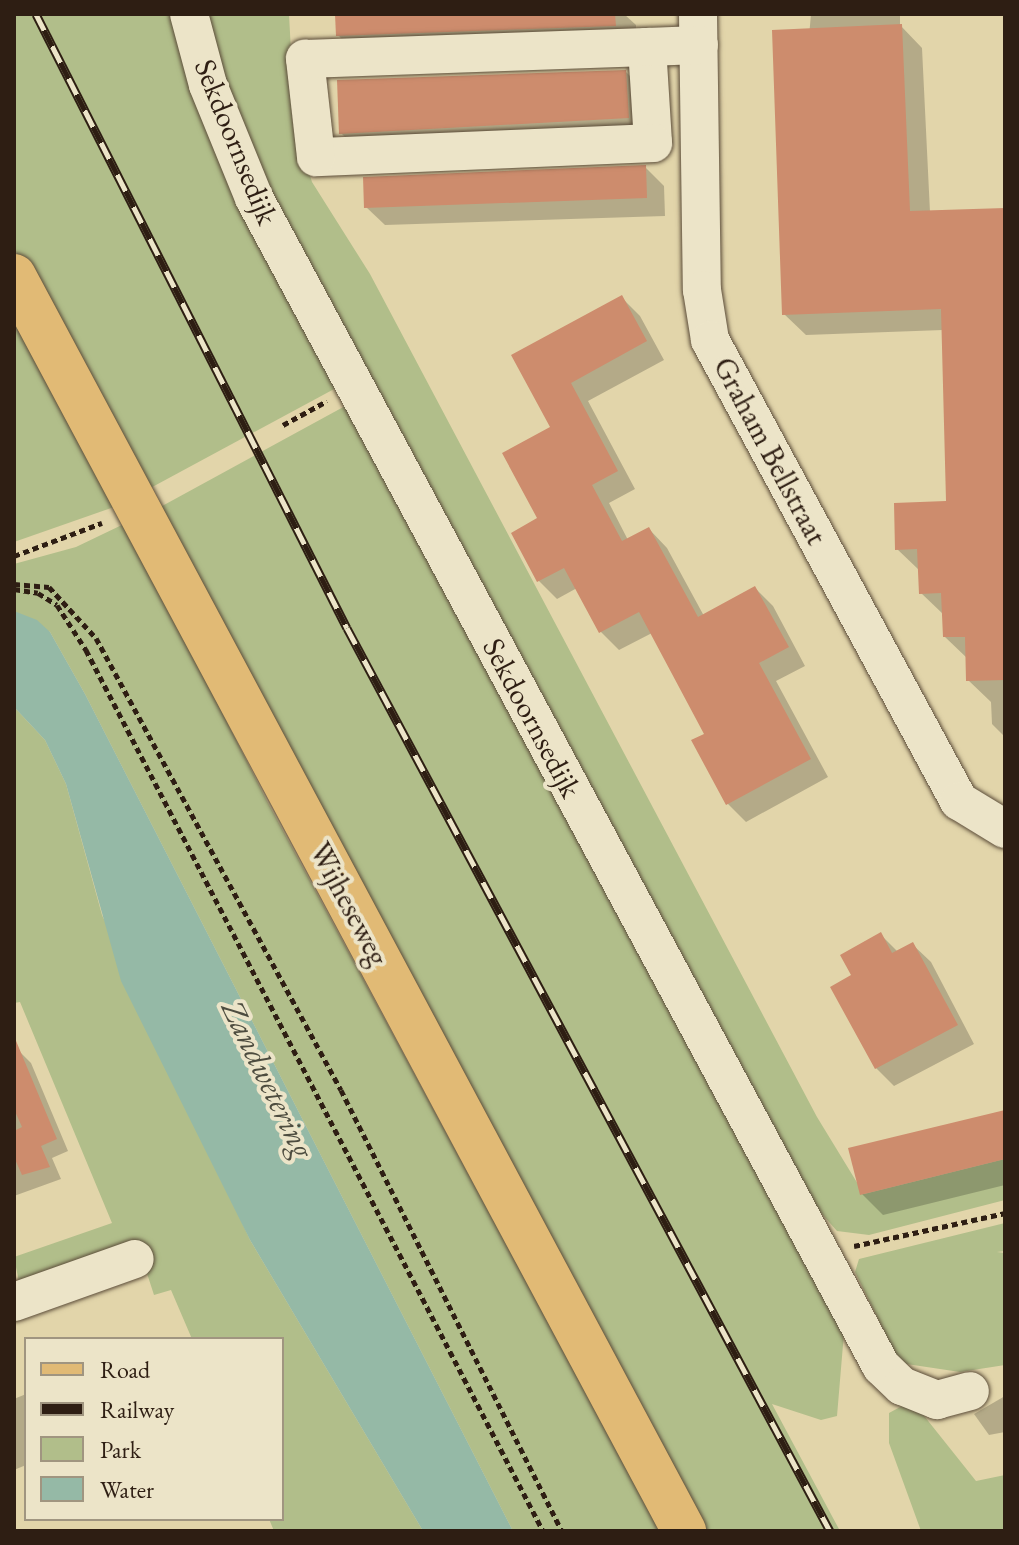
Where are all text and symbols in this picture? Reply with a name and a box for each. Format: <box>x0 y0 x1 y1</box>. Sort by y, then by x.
street label: Sekdoornsedijk <box>187 54 285 230</box>
street label: Graham Bellstraat <box>706 351 834 551</box>
street label: Sekdoornsedijk <box>475 632 589 804</box>
street label: Wijheseweg <box>302 836 396 972</box>
water label: Zandwetering <box>213 994 323 1164</box>
legend <box>24 1337 284 1521</box>
text: Road <box>100 1354 150 1385</box>
text: Railway <box>100 1394 174 1425</box>
text: Park <box>100 1434 141 1465</box>
text: Water <box>100 1474 154 1505</box>

